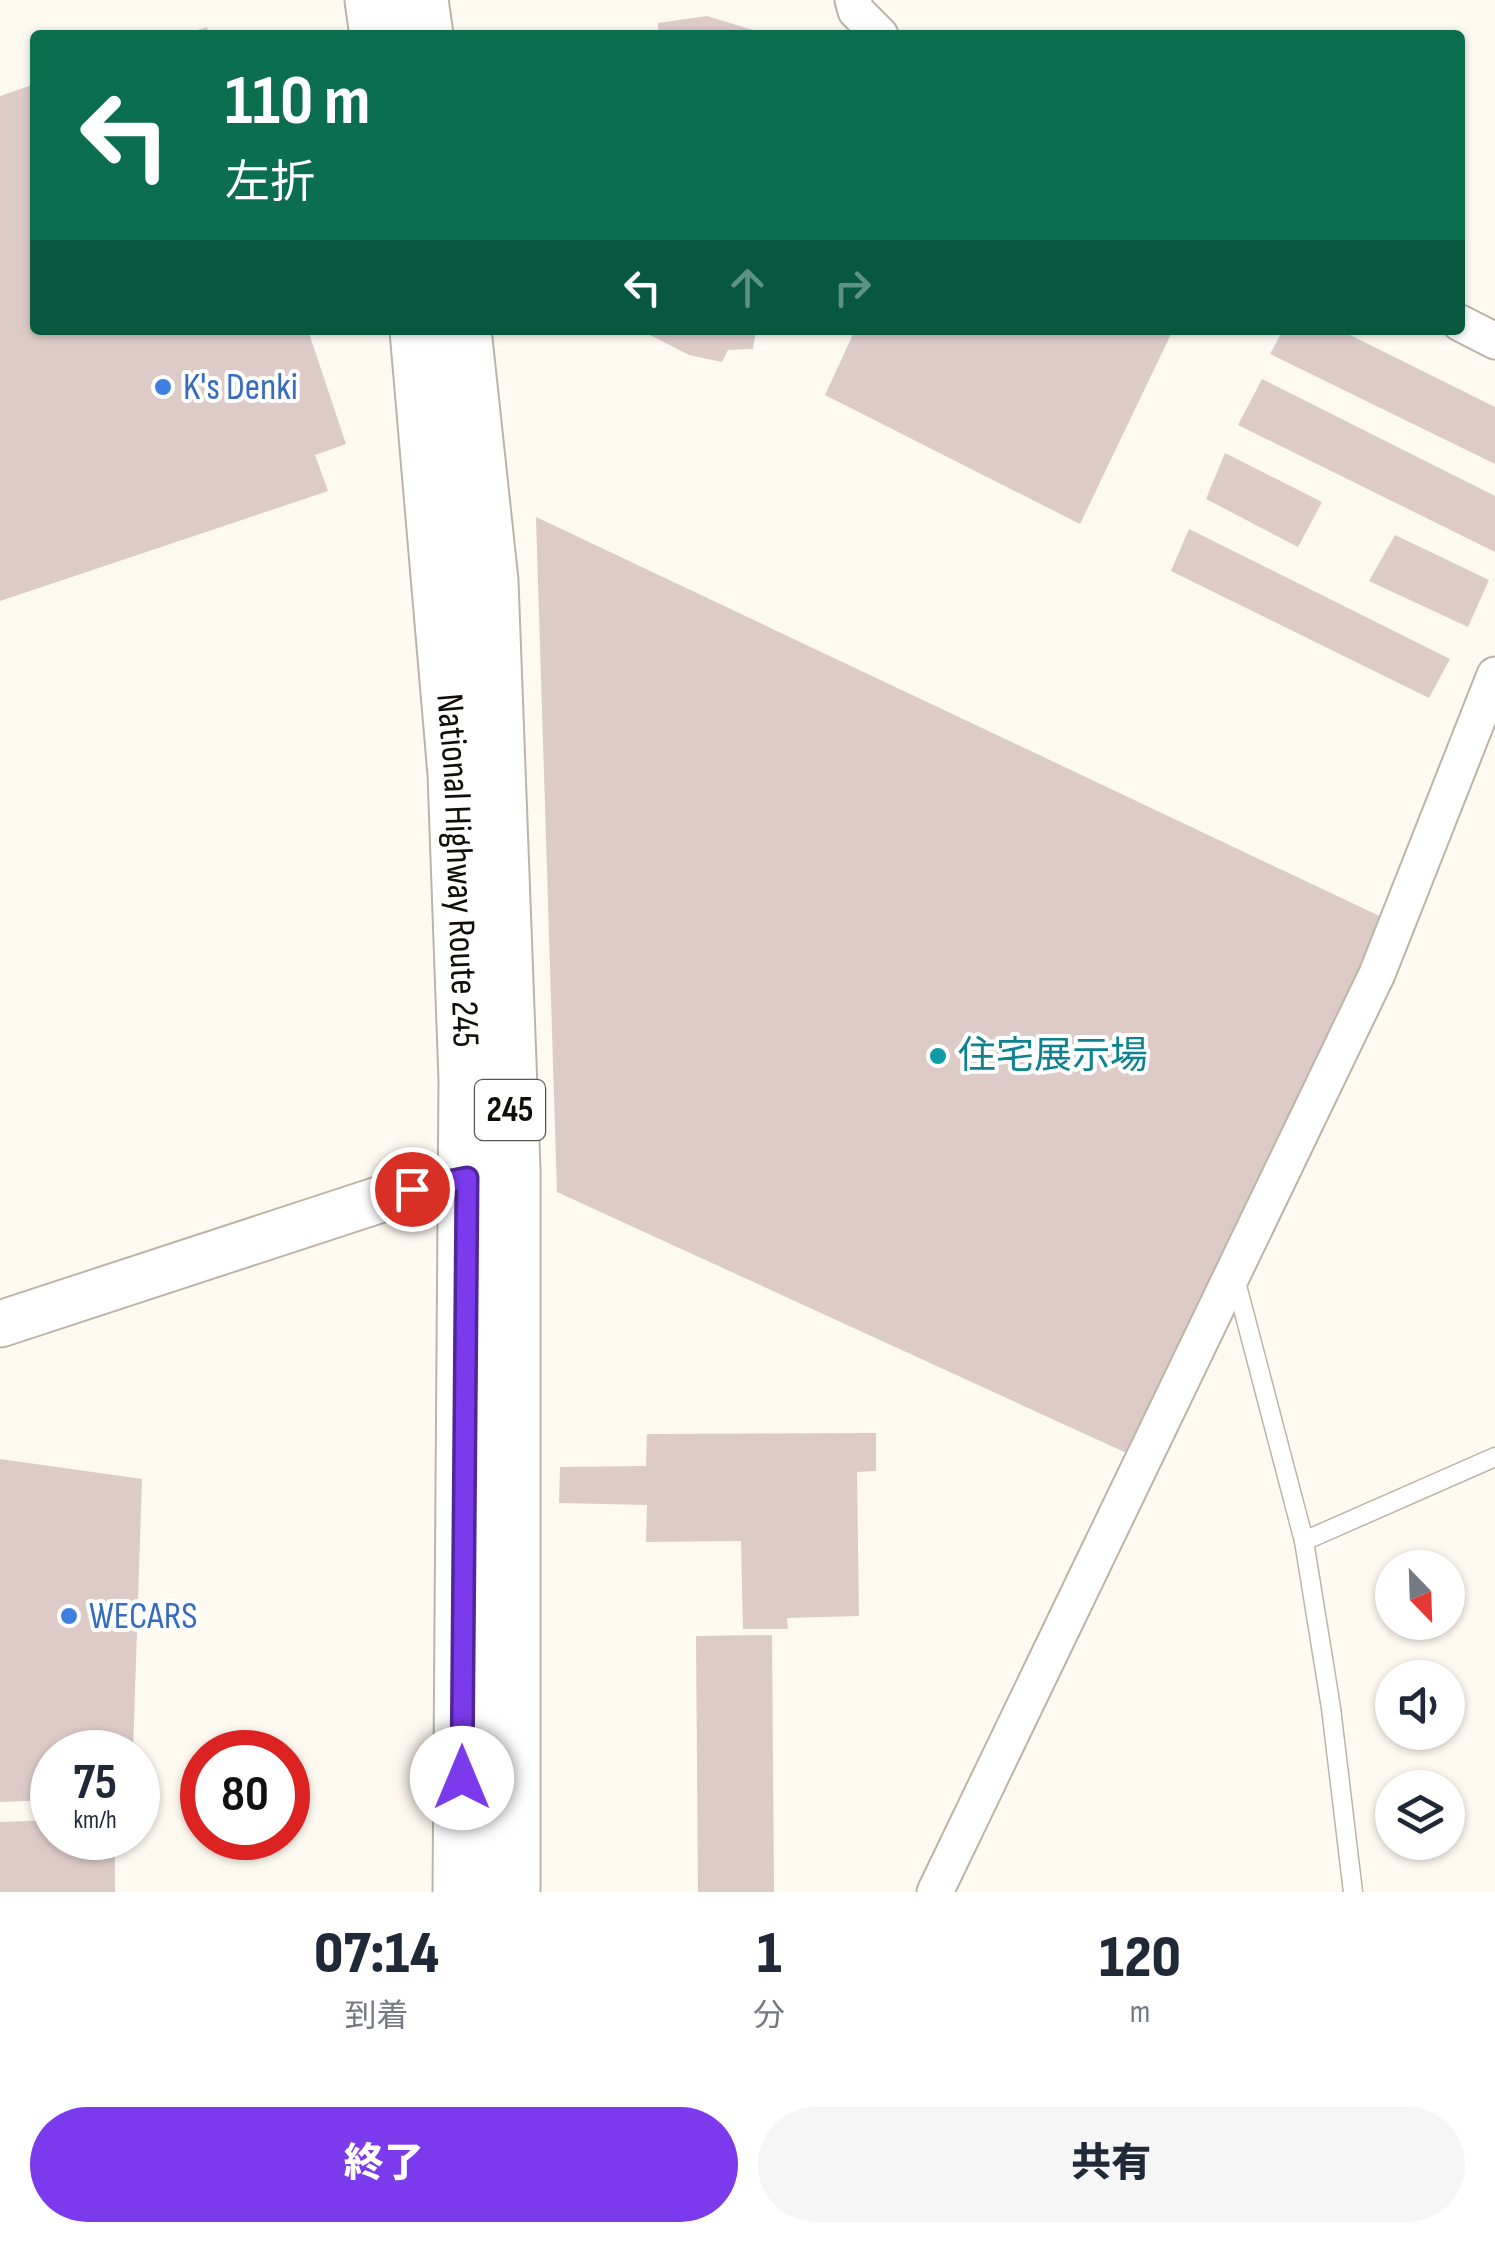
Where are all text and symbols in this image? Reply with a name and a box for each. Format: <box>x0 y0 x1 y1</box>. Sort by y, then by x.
text: 110 m <box>225 60 371 144</box>
icon: left <box>60 70 190 200</box>
text: 左折 <box>225 156 315 211</box>
icon: left <box>615 260 670 315</box>
icon: ahead <box>720 260 775 315</box>
icon: right <box>825 260 880 315</box>
place label: K's Denki <box>183 365 298 410</box>
marker: K's Denki <box>152 376 174 398</box>
street label: National Highway Route 245 <box>427 692 488 1048</box>
place label: 住宅展示場 <box>958 1034 1148 1079</box>
marker: 住宅展示場 <box>927 1045 949 1067</box>
road number: 245 <box>475 1080 545 1140</box>
pin <box>370 1147 455 1232</box>
icon: arrive <box>385 1162 440 1217</box>
north arrow <box>1375 1550 1465 1640</box>
map controls <box>1375 1550 1465 1860</box>
place label: WECARS <box>89 1594 198 1639</box>
marker: WECARS <box>58 1605 80 1627</box>
button: sound <box>1375 1660 1465 1750</box>
position arrow <box>410 1726 514 1830</box>
speed limit sign: 80 <box>180 1730 310 1860</box>
text: 75 <box>73 1753 117 1813</box>
button: layers <box>1375 1770 1465 1860</box>
text: km/h <box>73 1805 117 1836</box>
text: 07:14 <box>314 1918 439 1990</box>
text: 1 <box>757 1918 782 1990</box>
text: 120 <box>1099 1922 1181 1994</box>
text: m <box>1130 1993 1150 2032</box>
text: 到着 <box>345 1997 409 2036</box>
text: 分 <box>753 1997 785 2036</box>
button: 終了 <box>30 2107 738 2222</box>
button: 共有 <box>758 2107 1465 2222</box>

